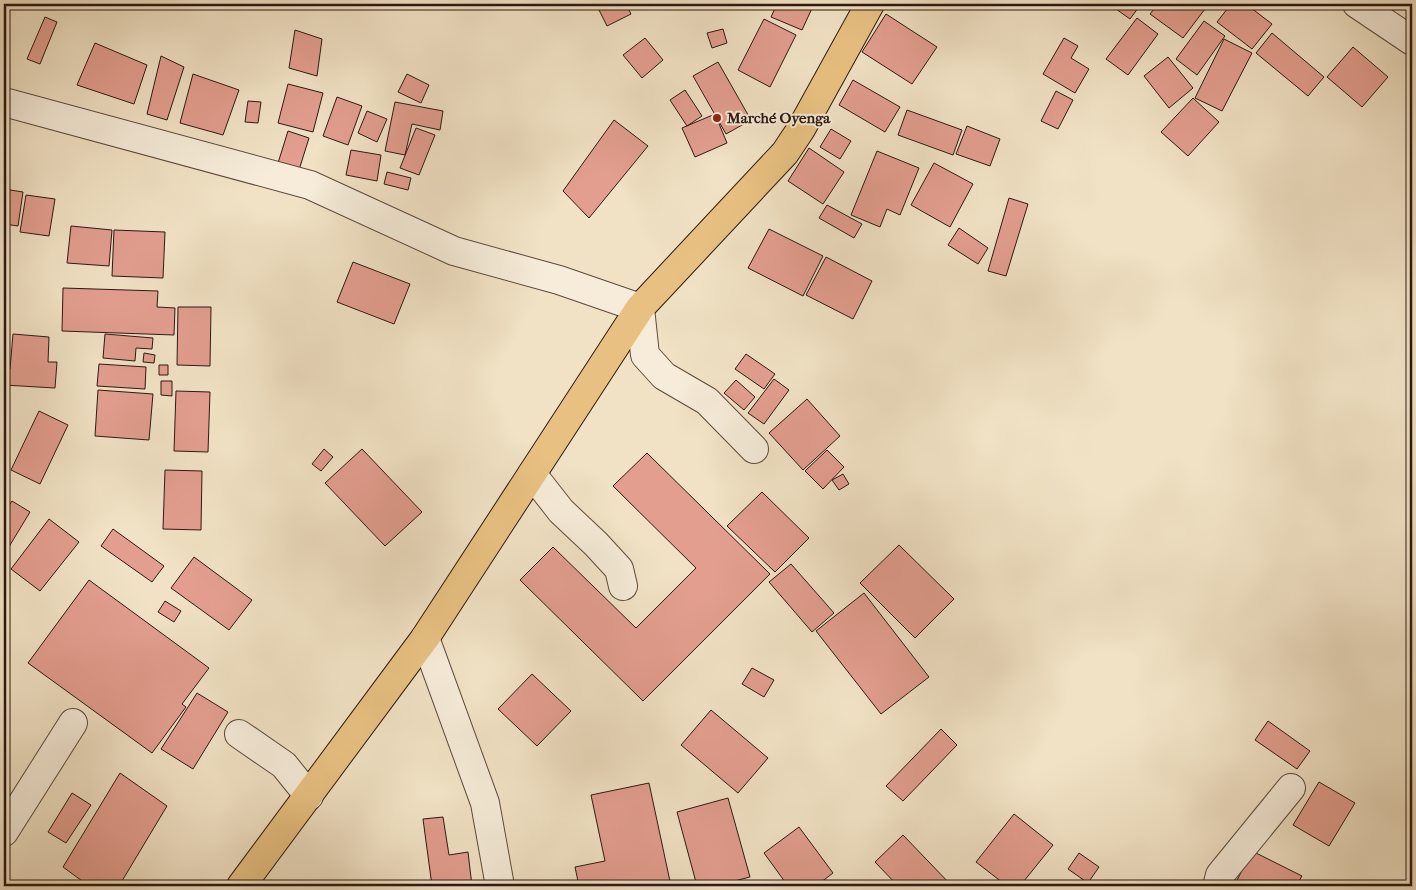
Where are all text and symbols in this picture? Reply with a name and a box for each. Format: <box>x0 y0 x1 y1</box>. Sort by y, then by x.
place label: Marché Oyenga <box>726 109 831 127</box>
marker: Marché Oyenga <box>711 112 723 124</box>

